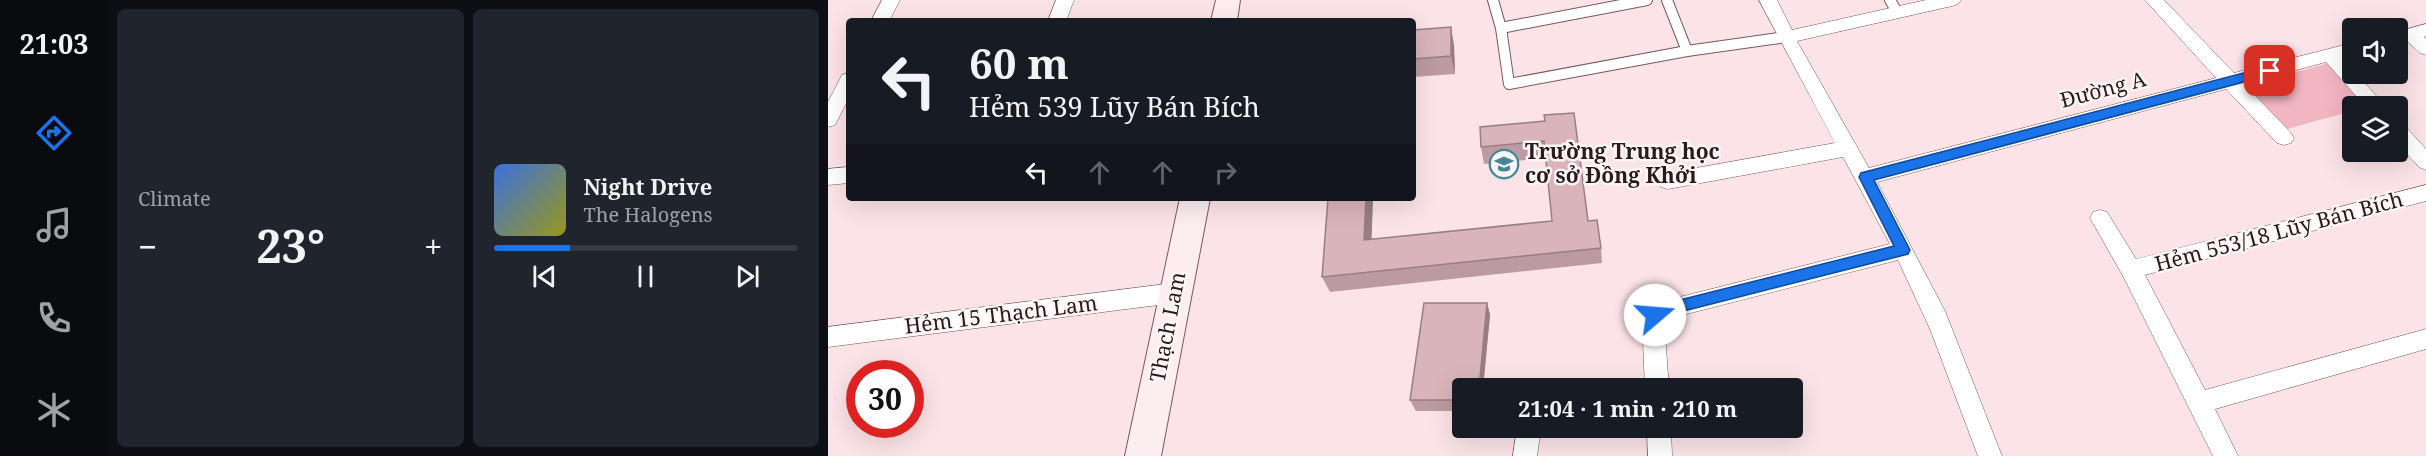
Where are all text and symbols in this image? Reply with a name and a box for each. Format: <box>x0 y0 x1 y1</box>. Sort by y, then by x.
map controls <box>2342 18 2408 162</box>
button: sound <box>2342 18 2408 84</box>
text: 21:03 <box>19 25 89 62</box>
text: 60 m <box>969 34 1069 91</box>
icon: left <box>870 42 948 120</box>
pin <box>2244 45 2295 96</box>
icon: arrive <box>2253 54 2286 87</box>
street label: Đường A <box>2057 64 2149 114</box>
text: Hẻm 539 Lũy Bán Bích <box>969 88 1260 125</box>
button: layers <box>2342 96 2408 162</box>
icon: directions <box>33 112 75 154</box>
place label: Trường Trung học cơ sở Đồng Khởi <box>1525 137 1720 189</box>
school or university icon: Trường Trung học cơ sở Đồng Khởi <box>1488 148 1520 180</box>
icon: left <box>1020 156 1053 189</box>
icon: ahead <box>1083 156 1116 189</box>
icon: ahead <box>1146 156 1179 189</box>
icon: right <box>1209 156 1242 189</box>
text: Night Drive <box>584 171 712 201</box>
street label: Hẻm 553/18 Lũy Bán Bích <box>2152 184 2406 278</box>
text: Climate <box>138 185 211 212</box>
text: The Halogens <box>584 201 713 228</box>
icon: music <box>33 204 75 246</box>
text: 23° <box>256 215 325 276</box>
text: − <box>138 224 157 269</box>
text: + <box>424 224 442 269</box>
icon: previous <box>528 260 561 293</box>
icon: pause <box>629 260 662 293</box>
icon: next <box>731 260 764 293</box>
street label: Thạch Lam <box>1143 269 1191 384</box>
position arrow <box>1623 283 1687 347</box>
street label: Hẻm 15 Thạch Lam <box>903 288 1099 340</box>
icon: phone <box>33 297 75 339</box>
speed limit sign: 30 <box>846 360 924 438</box>
icon: climate <box>33 389 75 431</box>
text: 21:04 · 1 min · 210 m <box>1518 393 1737 423</box>

